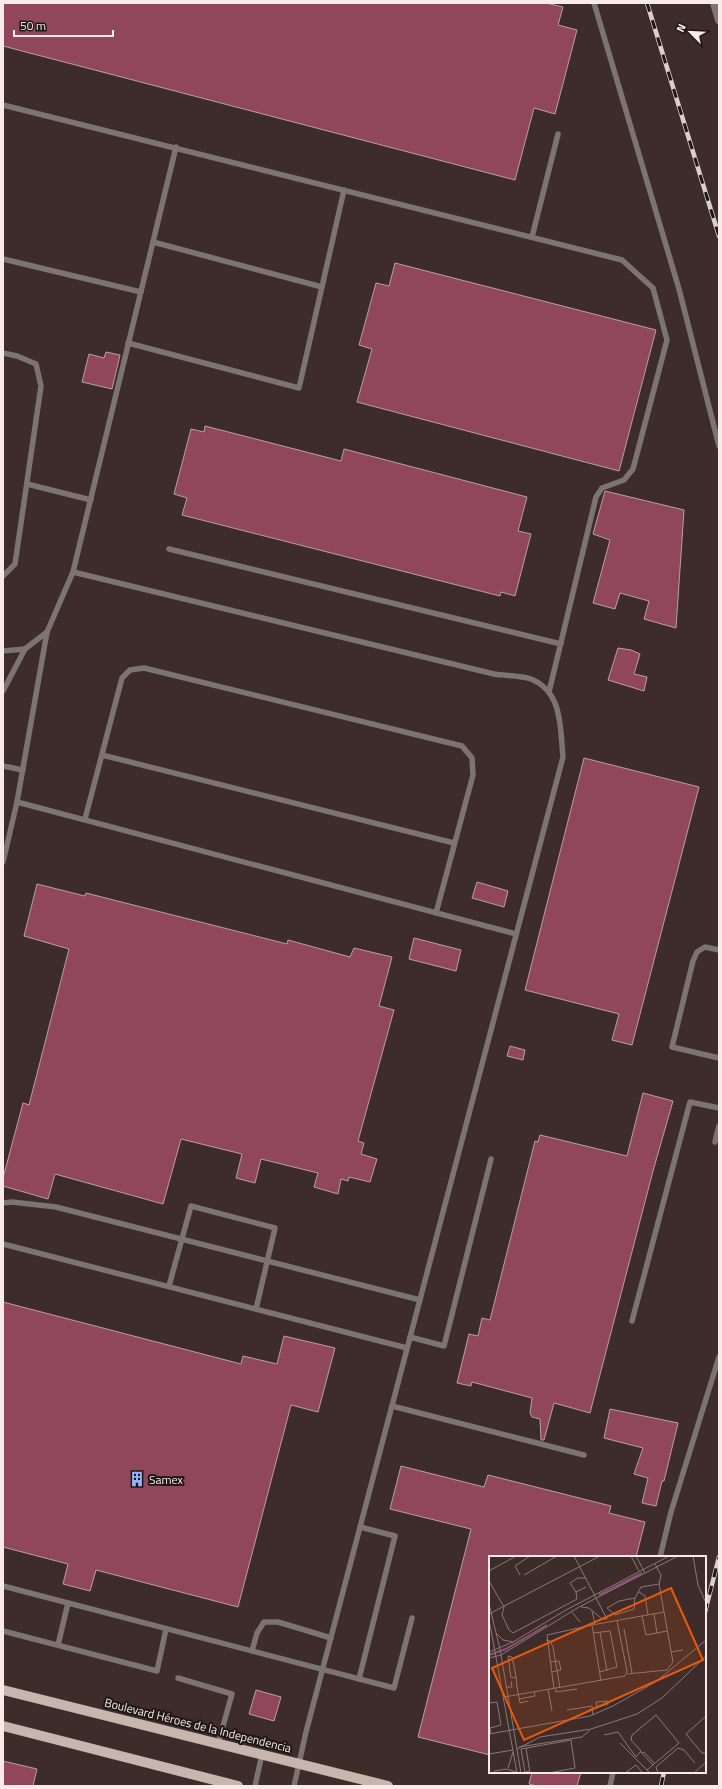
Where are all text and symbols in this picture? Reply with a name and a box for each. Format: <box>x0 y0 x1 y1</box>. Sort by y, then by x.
scale bar <box>14 12 113 38</box>
north arrow <box>670 12 710 52</box>
text: 50 m <box>20 16 46 35</box>
text: N <box>672 21 690 35</box>
building icon: Samex <box>128 1470 146 1488</box>
place label: Samex <box>149 1470 184 1489</box>
inset map <box>489 1556 706 1773</box>
street label: Boulevard Héroes de la Independencia <box>103 1693 293 1757</box>

